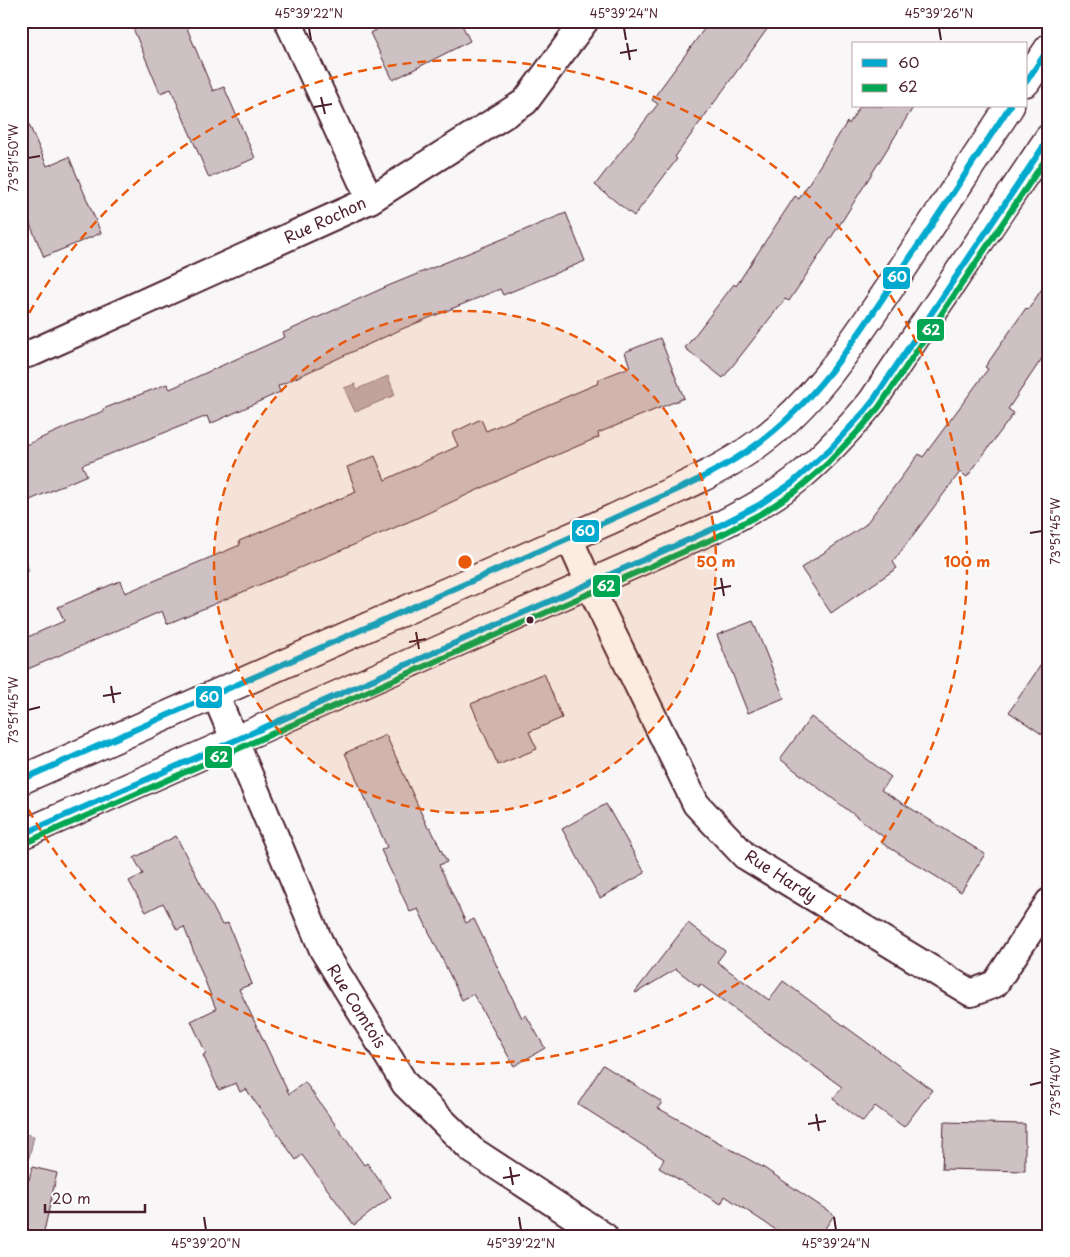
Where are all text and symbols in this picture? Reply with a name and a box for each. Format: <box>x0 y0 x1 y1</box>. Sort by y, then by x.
text: 45°39'22"N <box>275 4 343 22</box>
text: 45°39'24"N <box>590 4 658 22</box>
text: 45°39'26"N <box>905 4 973 22</box>
legend <box>852 42 1028 108</box>
text: 60 <box>898 50 920 73</box>
text: 62 <box>898 74 918 97</box>
text: 73°51'50"W <box>4 123 22 192</box>
street label: Rue Rochon <box>280 190 370 249</box>
line badge: 60 <box>882 266 911 290</box>
text: 60 <box>887 266 907 287</box>
line badge: 62 <box>916 318 945 342</box>
text: 62 <box>922 319 940 340</box>
text: 73°51'45"W <box>1046 497 1064 565</box>
line badge: 60 <box>571 519 600 543</box>
text: 60 <box>575 520 595 541</box>
text: 50 m <box>697 549 735 572</box>
text: 100 m <box>944 549 990 572</box>
centre of rings <box>456 553 474 571</box>
line badge: 62 <box>592 574 621 598</box>
text: 62 <box>597 575 615 596</box>
unlabelled marker <box>525 615 535 625</box>
text: 73°51'45"W <box>4 676 22 744</box>
line badge: 60 <box>195 685 223 709</box>
text: 60 <box>199 686 219 707</box>
line badge: 62 <box>204 745 233 769</box>
text: 62 <box>210 746 228 767</box>
street label: Rue Hardy <box>741 843 822 908</box>
street label: Rue Comtois <box>322 959 393 1052</box>
text: 73°51'40"W <box>1046 1047 1064 1116</box>
scale bar <box>45 1182 145 1214</box>
text: 20 m <box>52 1186 91 1209</box>
text: 45°39'20"N <box>171 1234 241 1252</box>
text: 45°39'22"N <box>487 1234 555 1252</box>
text: 45°39'24"N <box>802 1234 870 1252</box>

